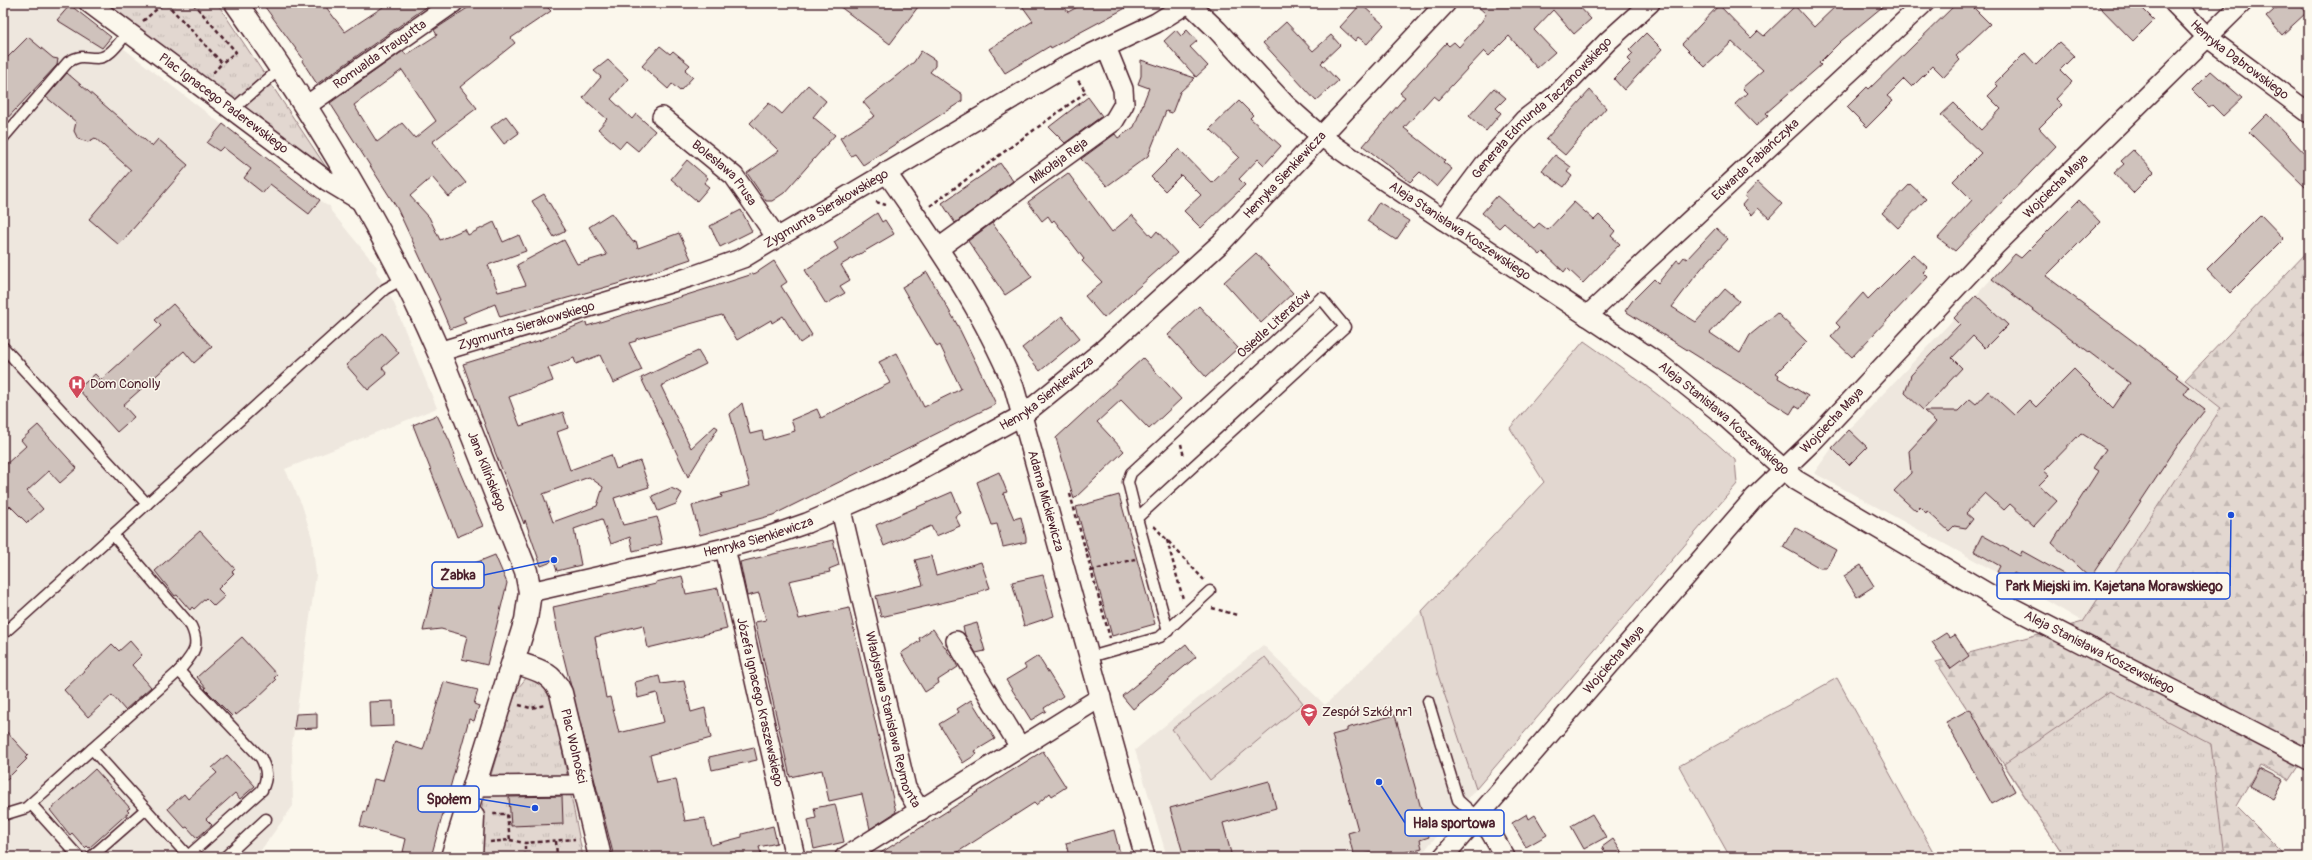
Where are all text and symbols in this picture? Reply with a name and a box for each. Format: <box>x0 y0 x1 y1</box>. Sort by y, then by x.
street label: Romualda Traugutta <box>330 16 429 92</box>
street label: Henryka Dąbrowskiego <box>2187 17 2292 103</box>
street label: Generała Edmunda Taczanowskiego <box>1468 34 1615 182</box>
street label: Plac Ignacego Paderewskiego <box>156 50 292 157</box>
street label: Edwarda Fabiańczyka <box>1709 115 1803 204</box>
street label: Henryka Sienkiewicza <box>1240 128 1330 222</box>
street label: Mikołaja Reja <box>1026 135 1091 188</box>
street label: Bolesława Prusa <box>688 137 760 209</box>
street label: Wojciecha Maya <box>2020 151 2092 222</box>
street label: Zygmunta Sierakowskiego <box>761 165 891 252</box>
street label: Aleja Stanisława Koszewskiego <box>1386 178 1534 284</box>
street label: Osiedle Literatów <box>1234 286 1315 361</box>
street label: Zygmunta Sierakowskiego <box>456 298 597 354</box>
street label: Henryka Sienkiewicza <box>997 353 1097 434</box>
street label: Aleja Stanisława Koszewskiego <box>1655 358 1793 478</box>
hospital icon: Dom Conolly <box>67 374 87 399</box>
place label: Dom Conolly <box>90 376 161 392</box>
street label: Wojciecha Maya <box>1797 384 1867 457</box>
street label: Jana Kilińskiego <box>464 429 510 514</box>
street label: Adama Mickiewicza <box>1024 449 1067 553</box>
street label: Henryka Sienkiewicza <box>702 513 816 561</box>
callout: Żabka <box>432 562 484 588</box>
text: Żabka <box>440 567 476 584</box>
callout: Park Miejski im. Kajetana Morawskiego <box>1997 573 2230 599</box>
text: Park Miejski im. Kajetana Morawskiego <box>2005 578 2223 595</box>
street label: Aleja Stanisława Koszewskiego <box>2021 607 2177 698</box>
street label: Józefa Ignacego Kraszewskiego <box>733 616 787 788</box>
street label: Wojciecha Maya <box>1580 622 1648 697</box>
street label: Władysława Stanisława Reymonta <box>862 630 924 811</box>
school or university icon: Zespół Szkół nr1 <box>1299 702 1319 727</box>
place label: Zespół Szkół nr1 <box>1322 704 1412 720</box>
street label: Plac Wolności <box>557 707 590 785</box>
callout: Społem <box>418 786 479 812</box>
text: Społem <box>427 791 472 808</box>
callout: Hala sportowa <box>1405 810 1504 836</box>
text: Hala sportowa <box>1413 815 1496 832</box>

